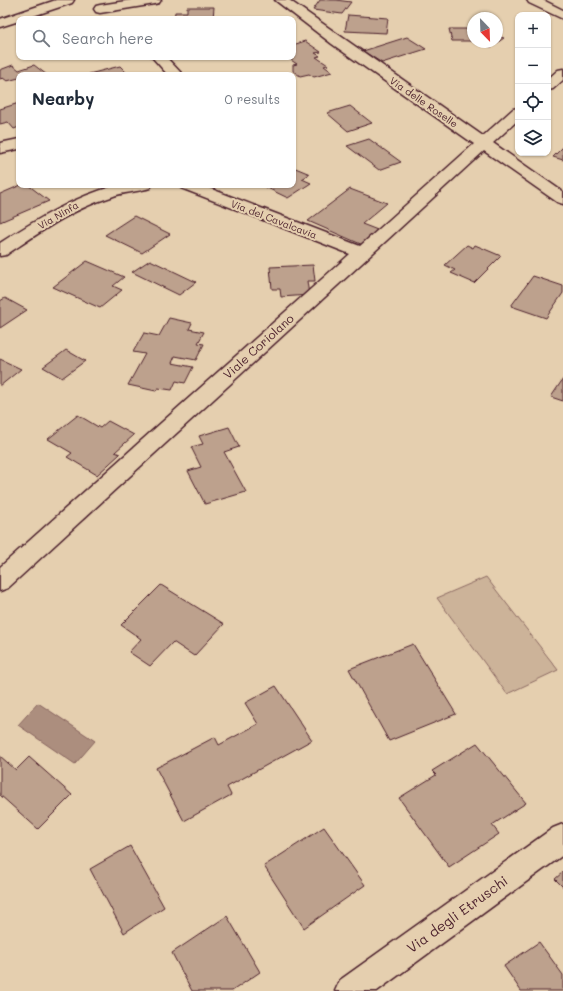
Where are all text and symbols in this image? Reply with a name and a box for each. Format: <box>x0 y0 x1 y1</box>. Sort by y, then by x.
north arrow <box>467 12 503 48</box>
map controls <box>515 12 551 156</box>
button: + <box>515 12 551 48</box>
search box <box>16 16 296 60</box>
icon: search <box>30 27 52 49</box>
text: Search here <box>62 28 153 48</box>
button: − <box>515 48 551 84</box>
street label: Via delle Roselle <box>387 73 461 131</box>
button: locate <box>515 84 551 120</box>
text: Nearby <box>32 87 94 109</box>
text: 0 results <box>225 90 280 107</box>
button: layers <box>515 120 551 156</box>
street label: Via del Cavalcavia <box>229 196 319 242</box>
street label: Via Ninfa <box>35 198 81 232</box>
street label: Viale Coriolano <box>219 310 297 382</box>
street label: Via degli Etruschi <box>403 871 511 957</box>

